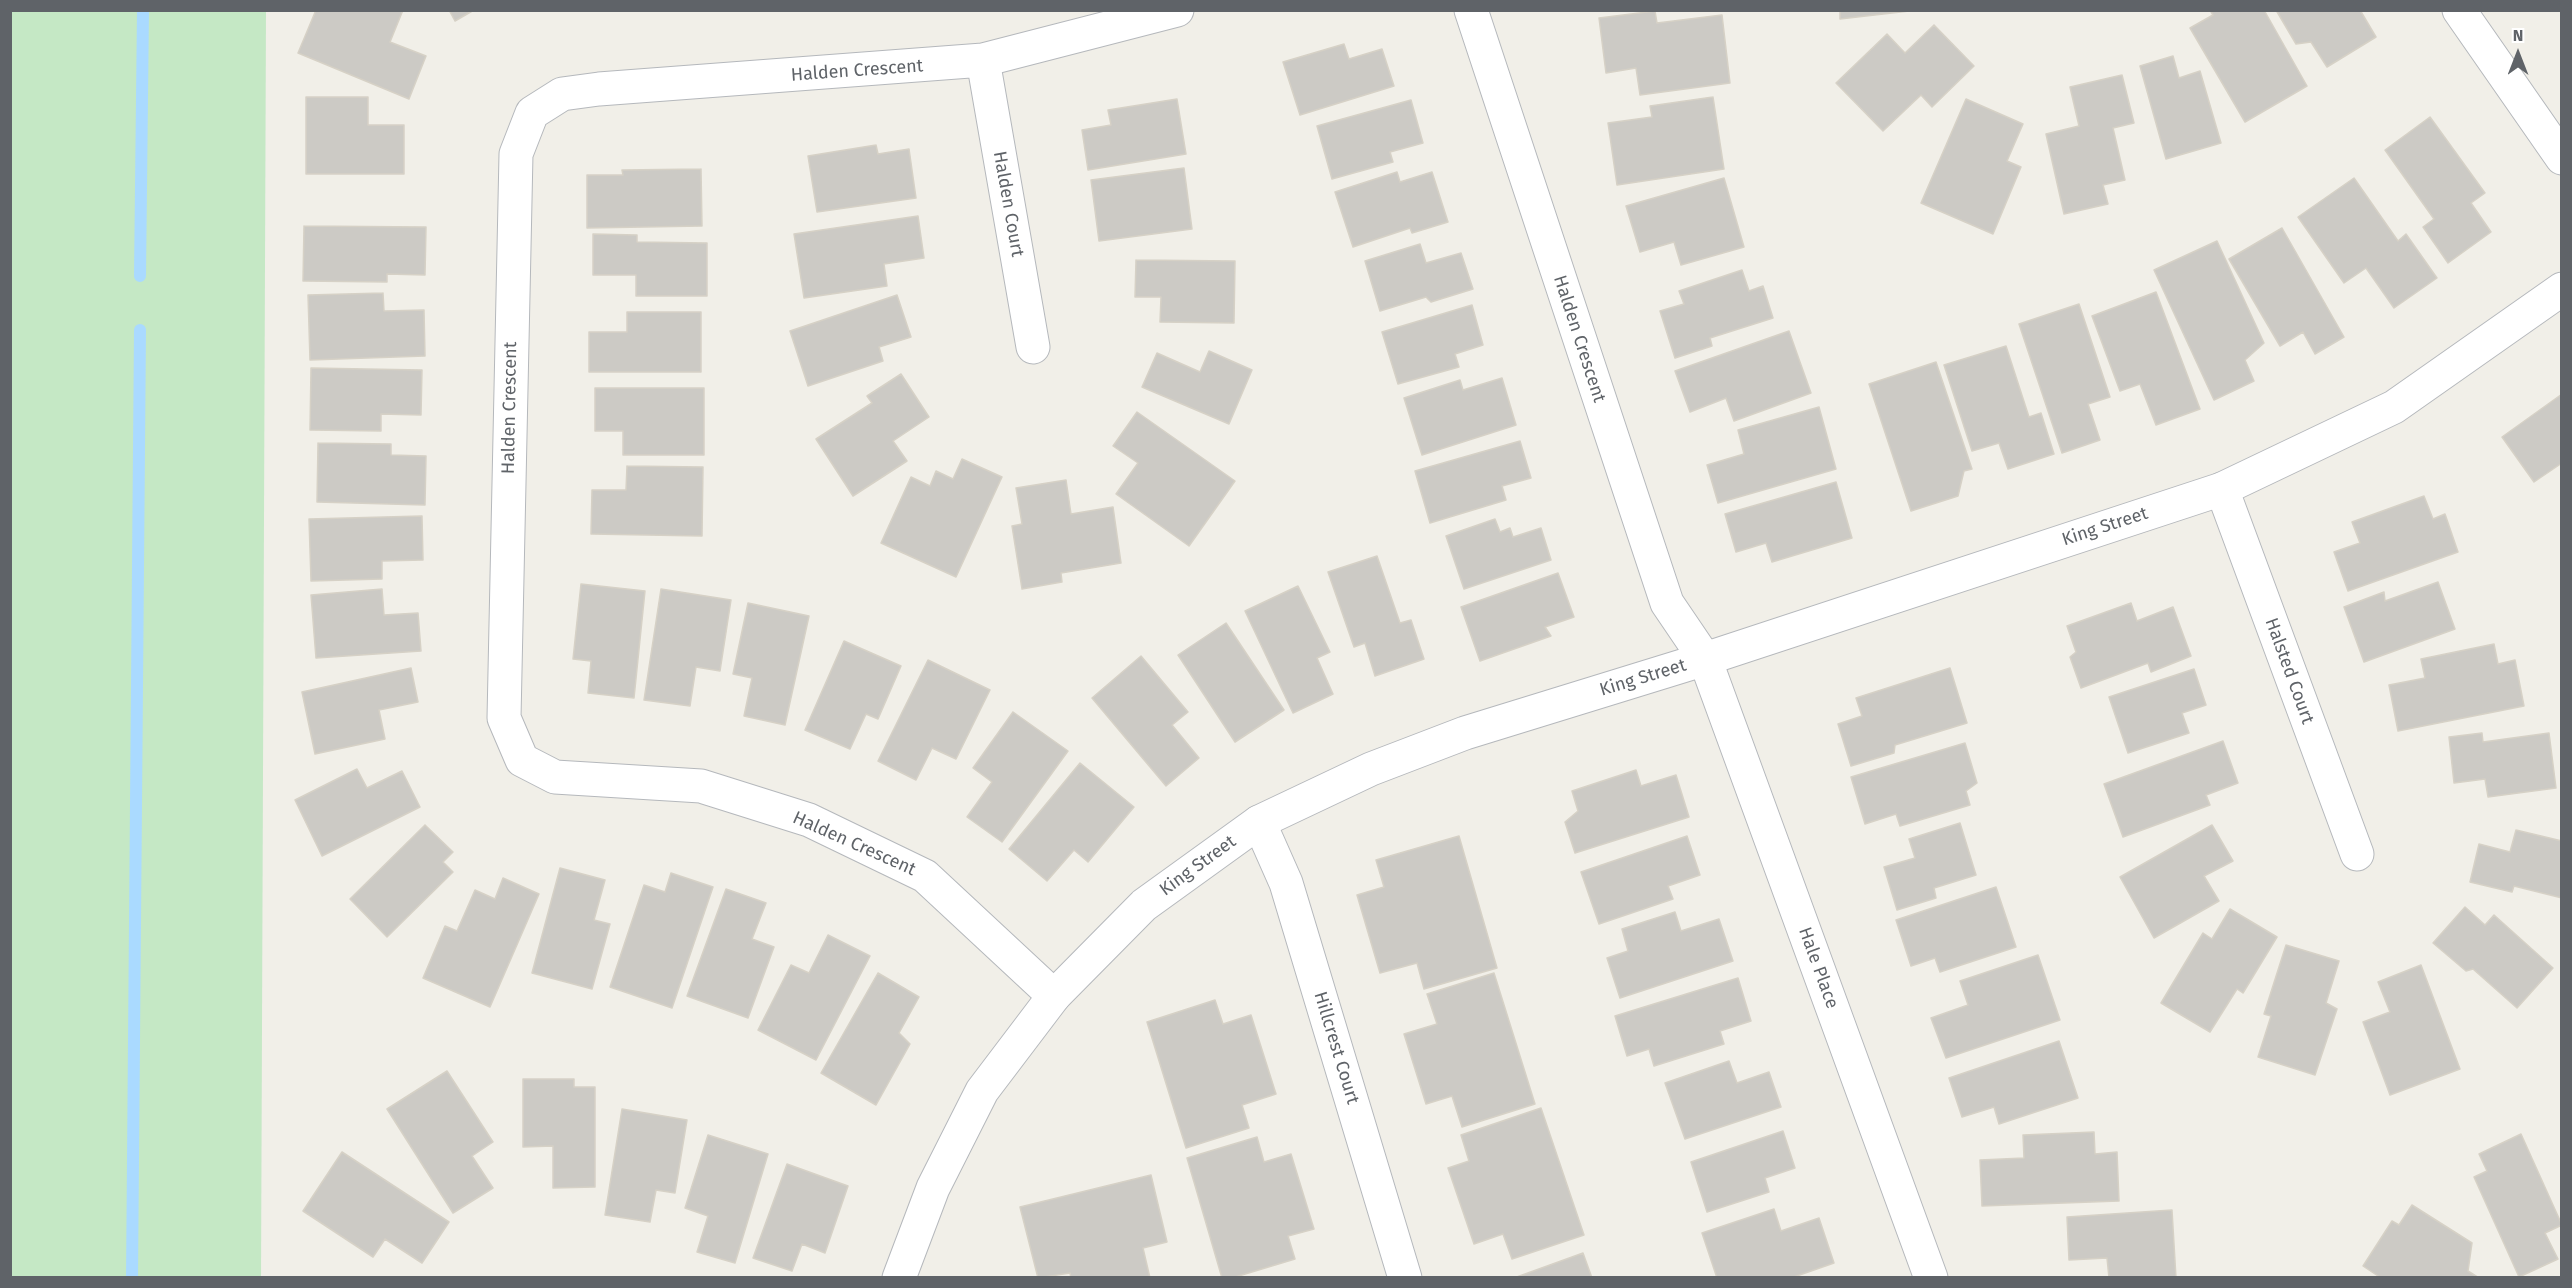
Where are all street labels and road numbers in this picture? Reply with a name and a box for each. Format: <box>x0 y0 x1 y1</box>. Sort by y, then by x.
street label: Halden Crescent <box>790 56 924 86</box>
street label: Halden Court <box>988 149 1028 259</box>
street label: Halden Crescent <box>1548 273 1610 405</box>
street label: Halden Crescent <box>498 342 522 474</box>
street label: King Street <box>2059 503 2151 551</box>
street label: Halsted Court <box>2260 615 2318 727</box>
street label: King Street <box>1597 655 1689 701</box>
street label: Halden Crescent <box>789 807 919 881</box>
street label: King Street <box>1156 831 1240 901</box>
street label: Hale Place <box>1793 924 1843 1012</box>
street label: Hillcrest Court <box>1309 989 1363 1107</box>

